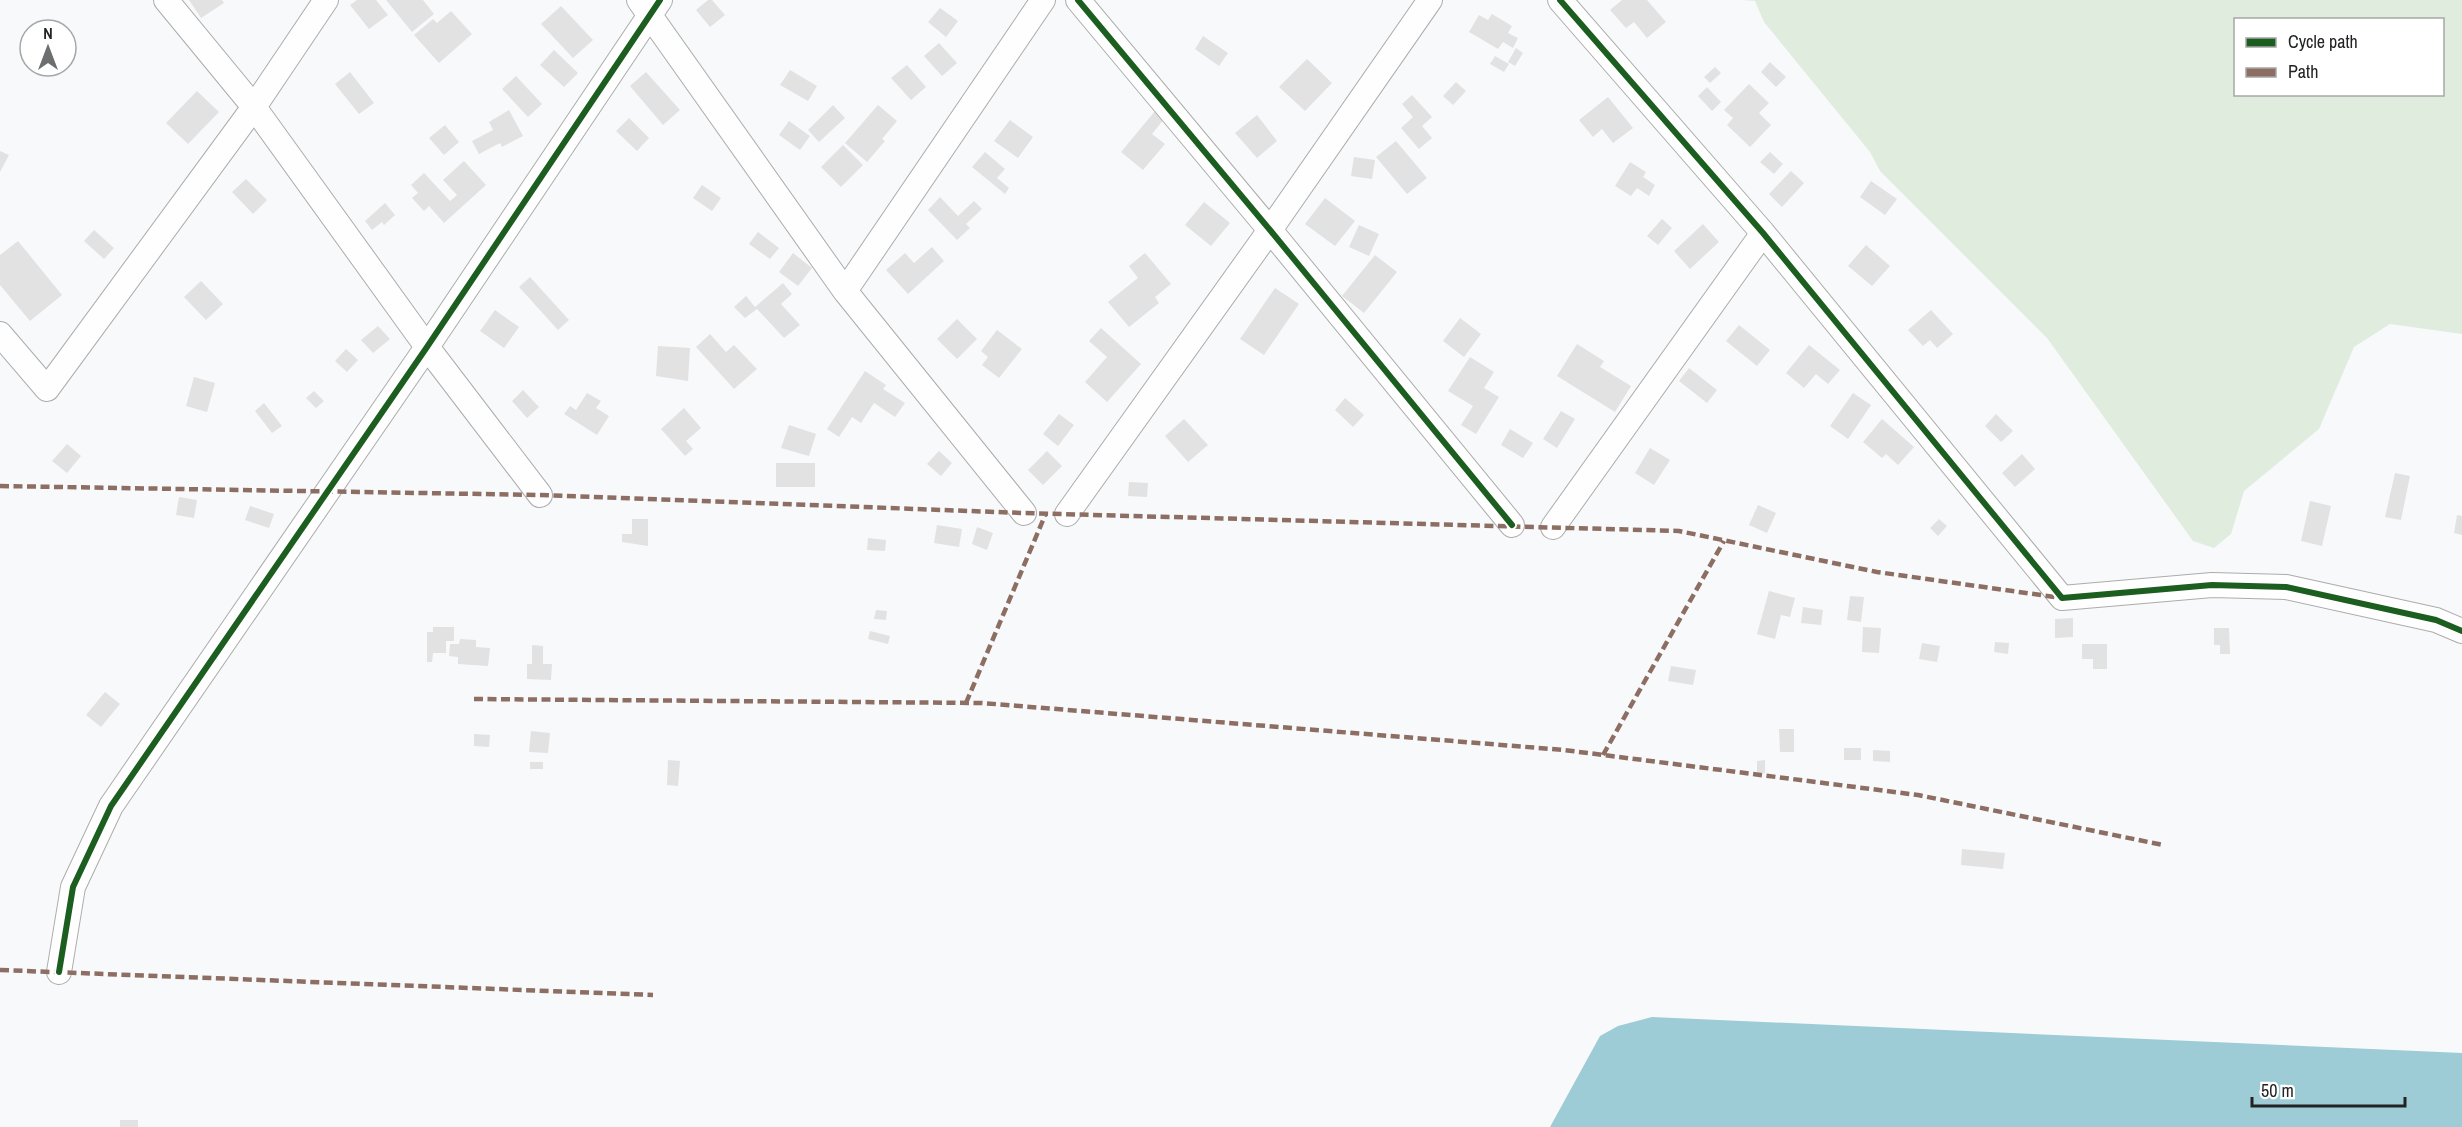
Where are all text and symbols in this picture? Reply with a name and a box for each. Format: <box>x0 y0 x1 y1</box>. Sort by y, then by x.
north arrow <box>18 18 78 78</box>
legend <box>2234 18 2444 96</box>
text: N <box>43 22 53 44</box>
text: Cycle path <box>2288 29 2358 54</box>
text: Path <box>2288 59 2318 84</box>
scale bar <box>2252 1070 2405 1108</box>
text: 50 m <box>2261 1078 2294 1103</box>

